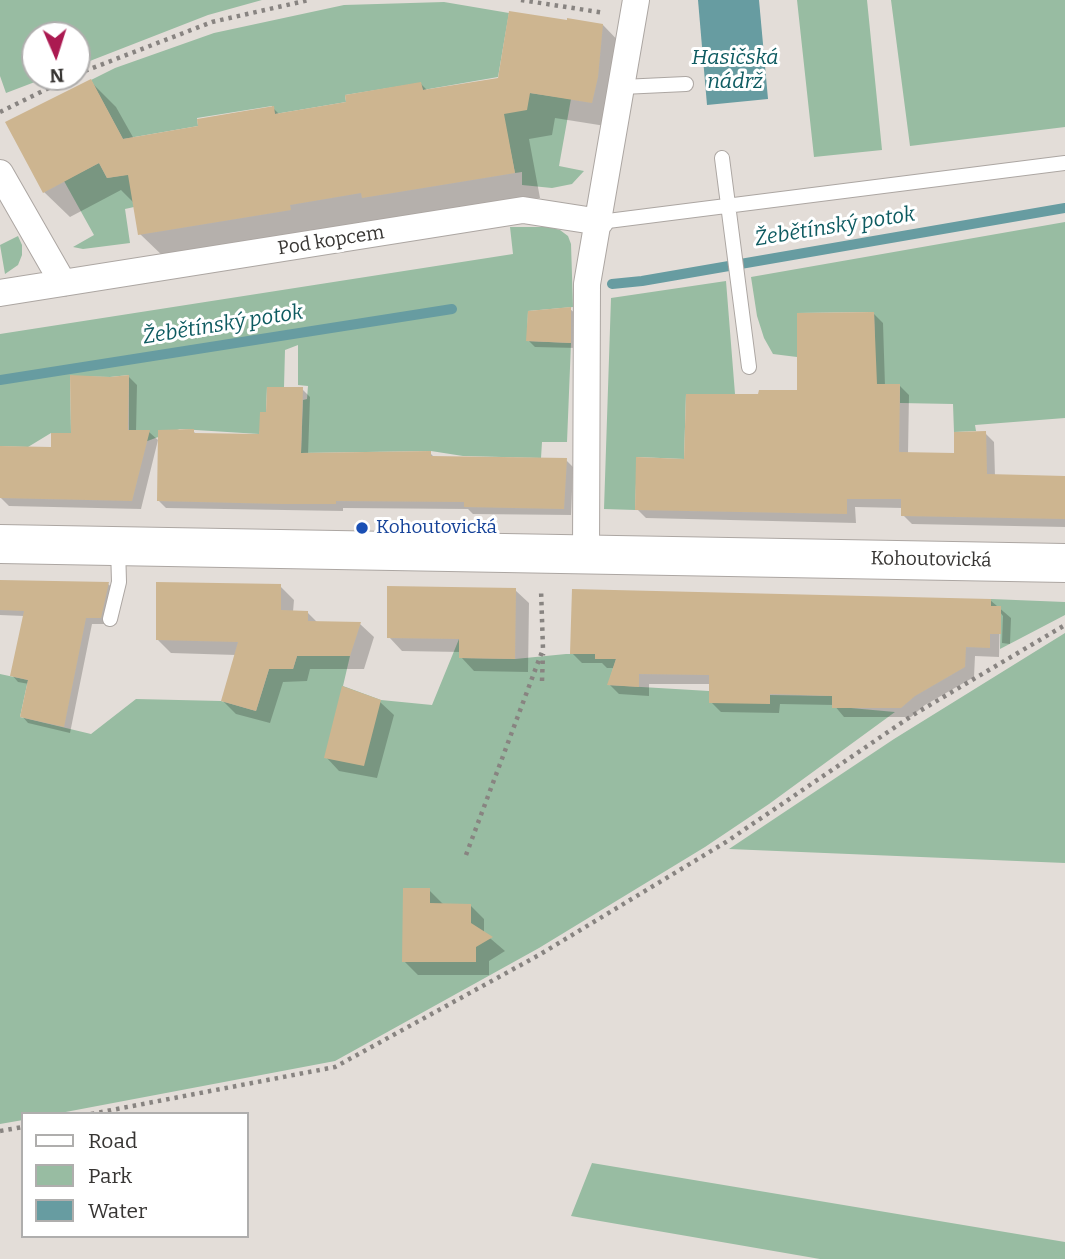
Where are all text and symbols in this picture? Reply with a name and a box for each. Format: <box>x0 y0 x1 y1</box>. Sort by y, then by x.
north arrow <box>21 21 91 91</box>
water label: Hasičská nádrž <box>691 45 779 95</box>
text: N <box>49 64 65 87</box>
water label: Žebětínský potok <box>753 202 917 252</box>
street label: Pod kopcem <box>276 221 386 261</box>
water label: Žebětínský potok <box>141 300 305 350</box>
place label: Kohoutovická <box>376 517 497 539</box>
marker: Kohoutovická <box>354 520 370 536</box>
street label: Kohoutovická <box>870 548 992 572</box>
legend <box>21 1112 248 1238</box>
text: Road <box>88 1128 137 1154</box>
text: Park <box>88 1163 132 1189</box>
text: Water <box>88 1198 147 1224</box>

